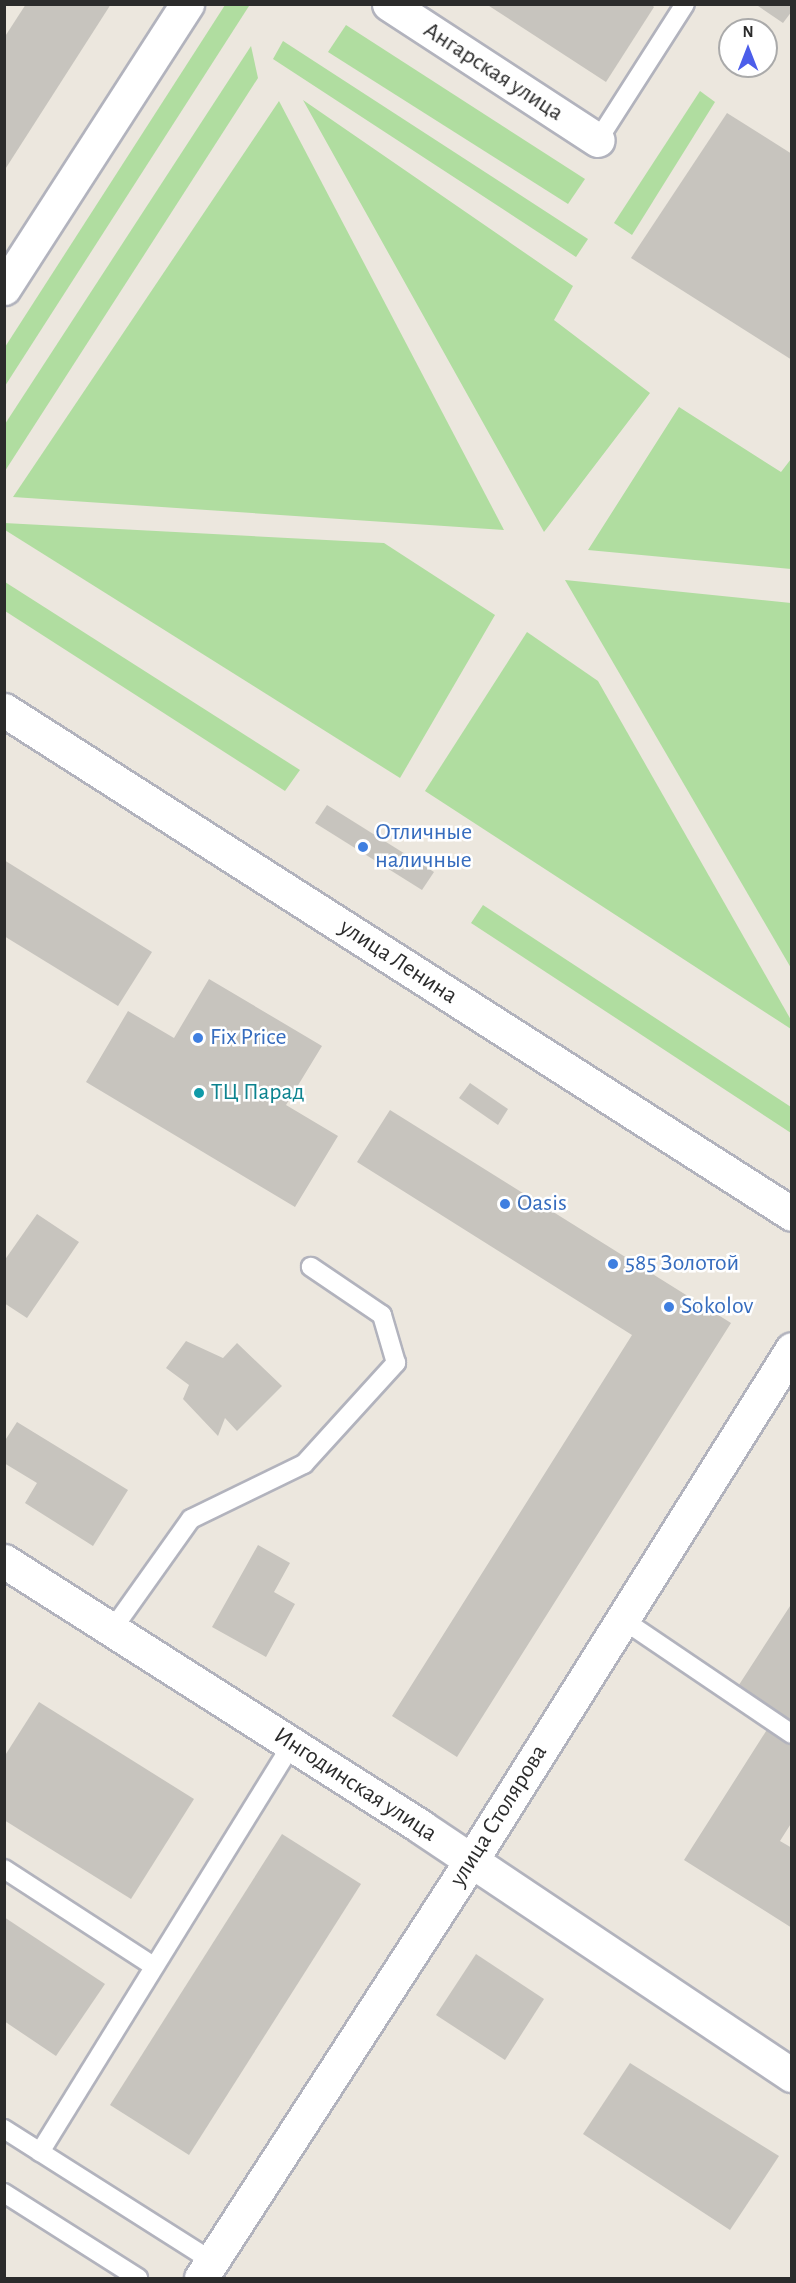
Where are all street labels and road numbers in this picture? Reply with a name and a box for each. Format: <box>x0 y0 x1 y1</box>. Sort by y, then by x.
street label: Ангарская улица <box>418 16 568 128</box>
street label: улица Ленина <box>334 913 462 1011</box>
street label: Ингодинская улица <box>268 1722 442 1848</box>
street label: улица Столярова <box>444 1740 554 1892</box>

